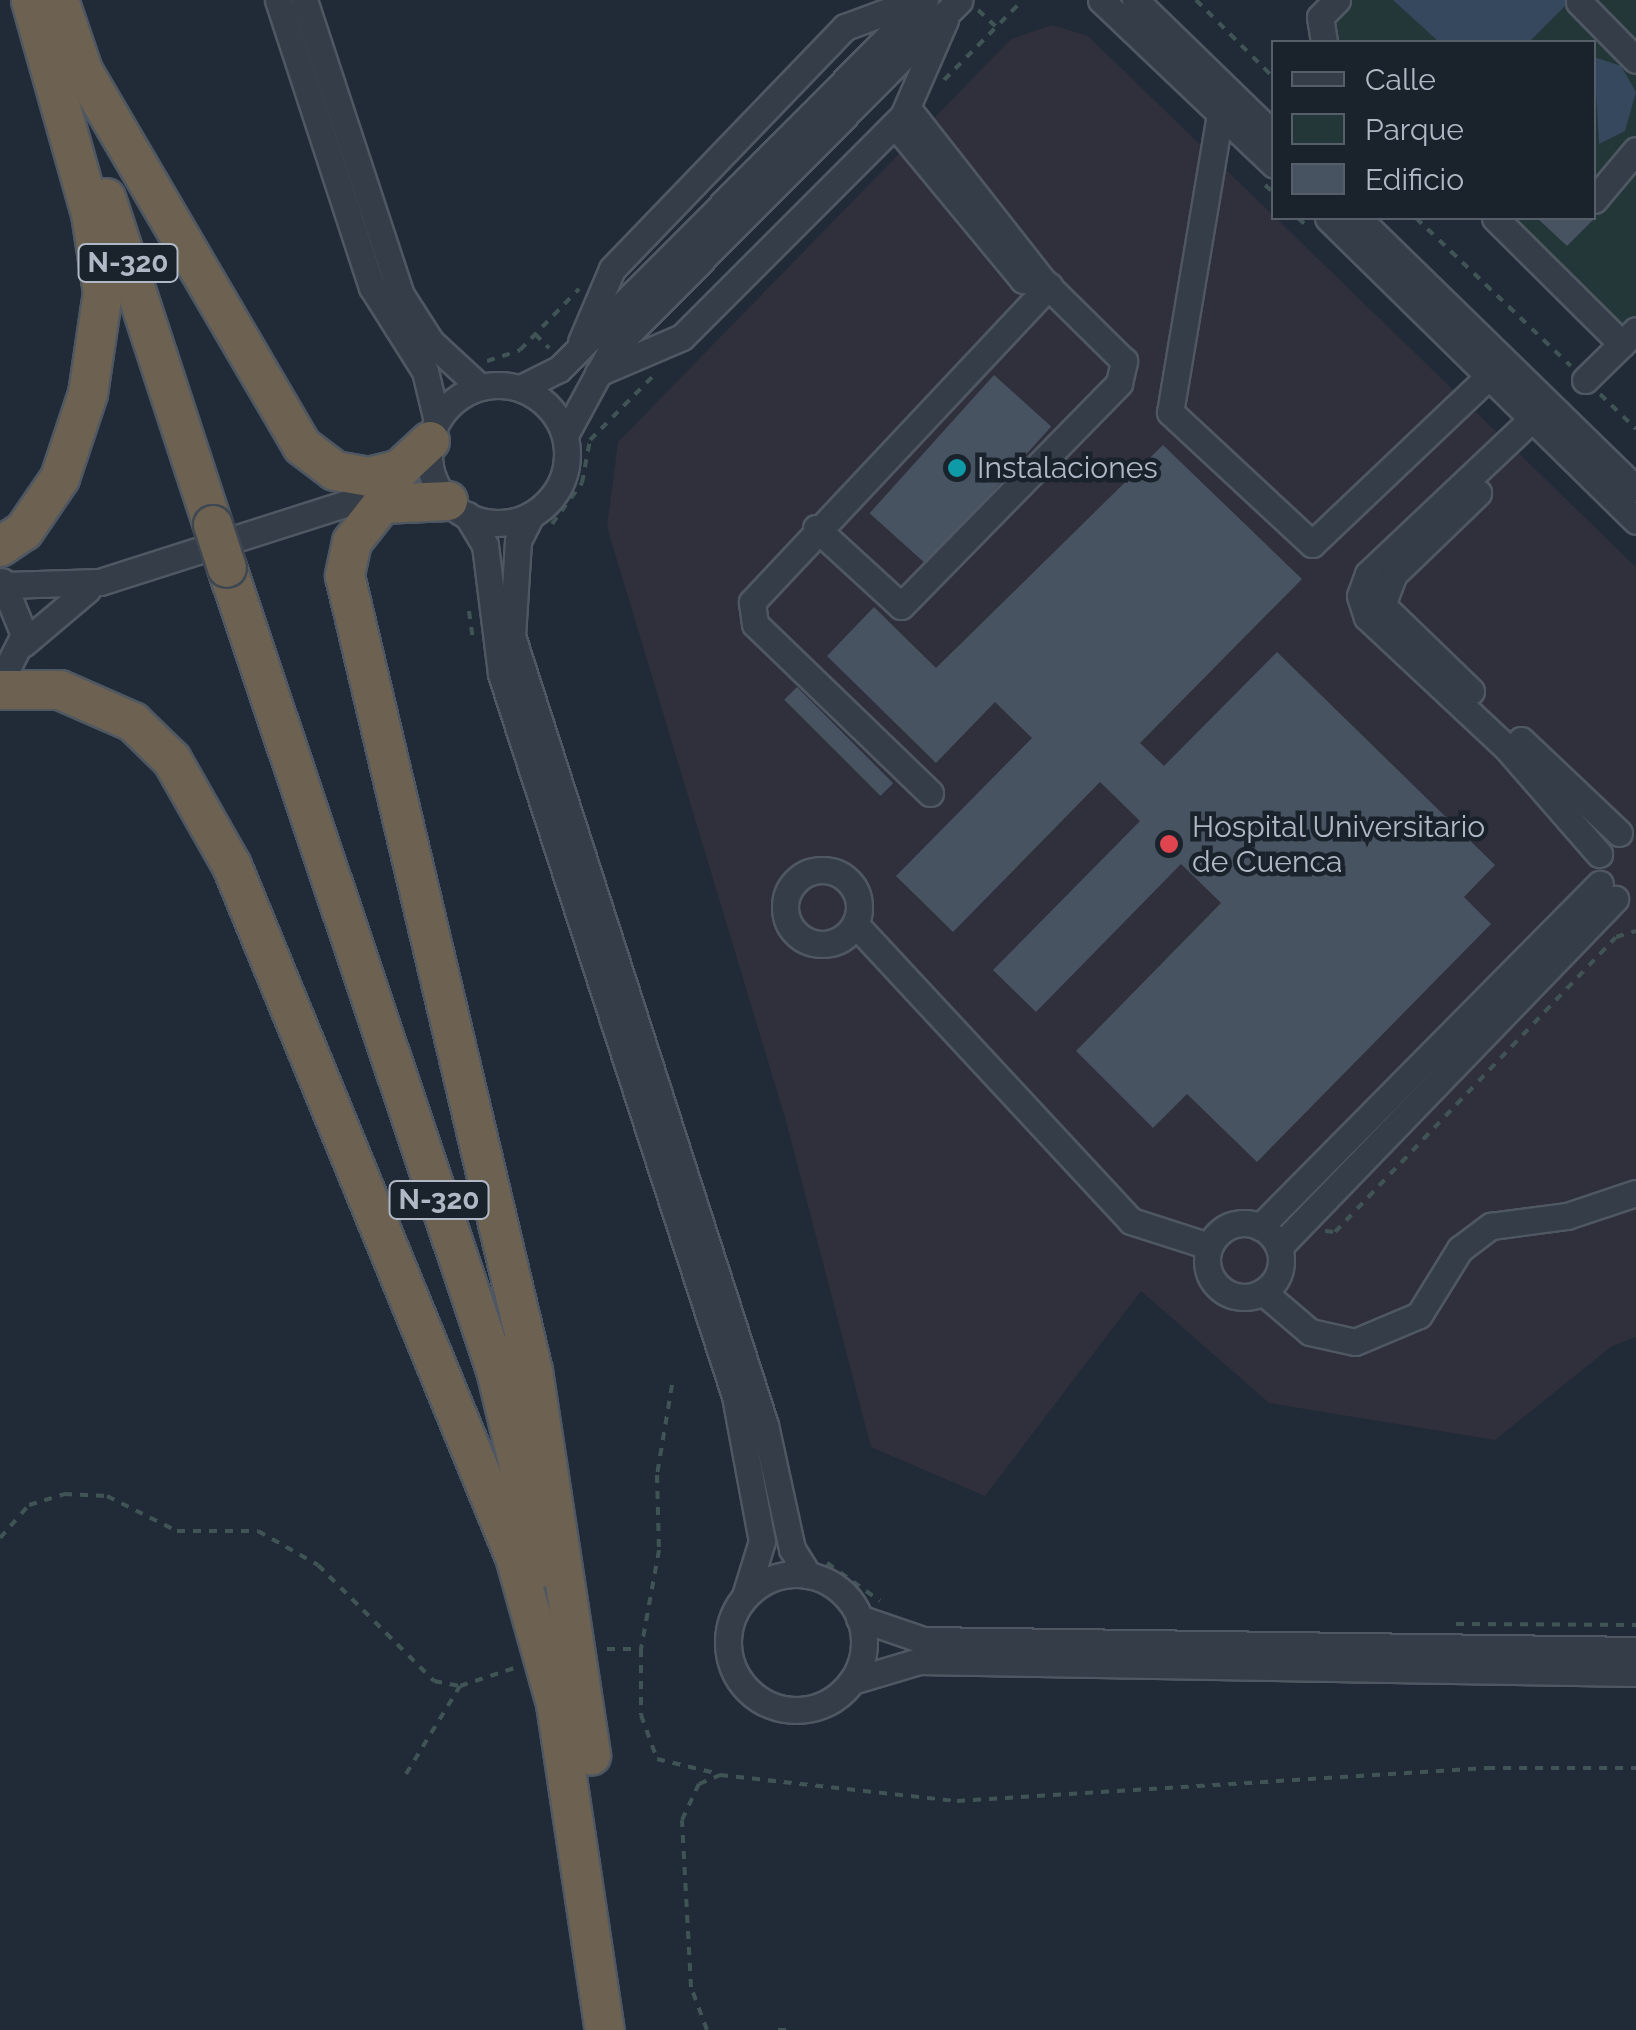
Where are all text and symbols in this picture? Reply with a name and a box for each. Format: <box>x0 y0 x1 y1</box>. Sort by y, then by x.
legend <box>1271 40 1596 220</box>
text: Calle <box>1365 62 1436 97</box>
text: Parque <box>1365 112 1464 147</box>
text: Edificio <box>1365 162 1464 197</box>
road number: N-320 <box>76 240 180 286</box>
place label: Instalaciones <box>977 450 1158 486</box>
marker: Instalaciones <box>946 457 968 479</box>
place label: Hospital Universitario de Cuenca <box>1192 809 1486 880</box>
marker: Hospital Universitario de Cuenca <box>1156 831 1182 857</box>
road number: N-320 <box>386 1177 492 1223</box>

